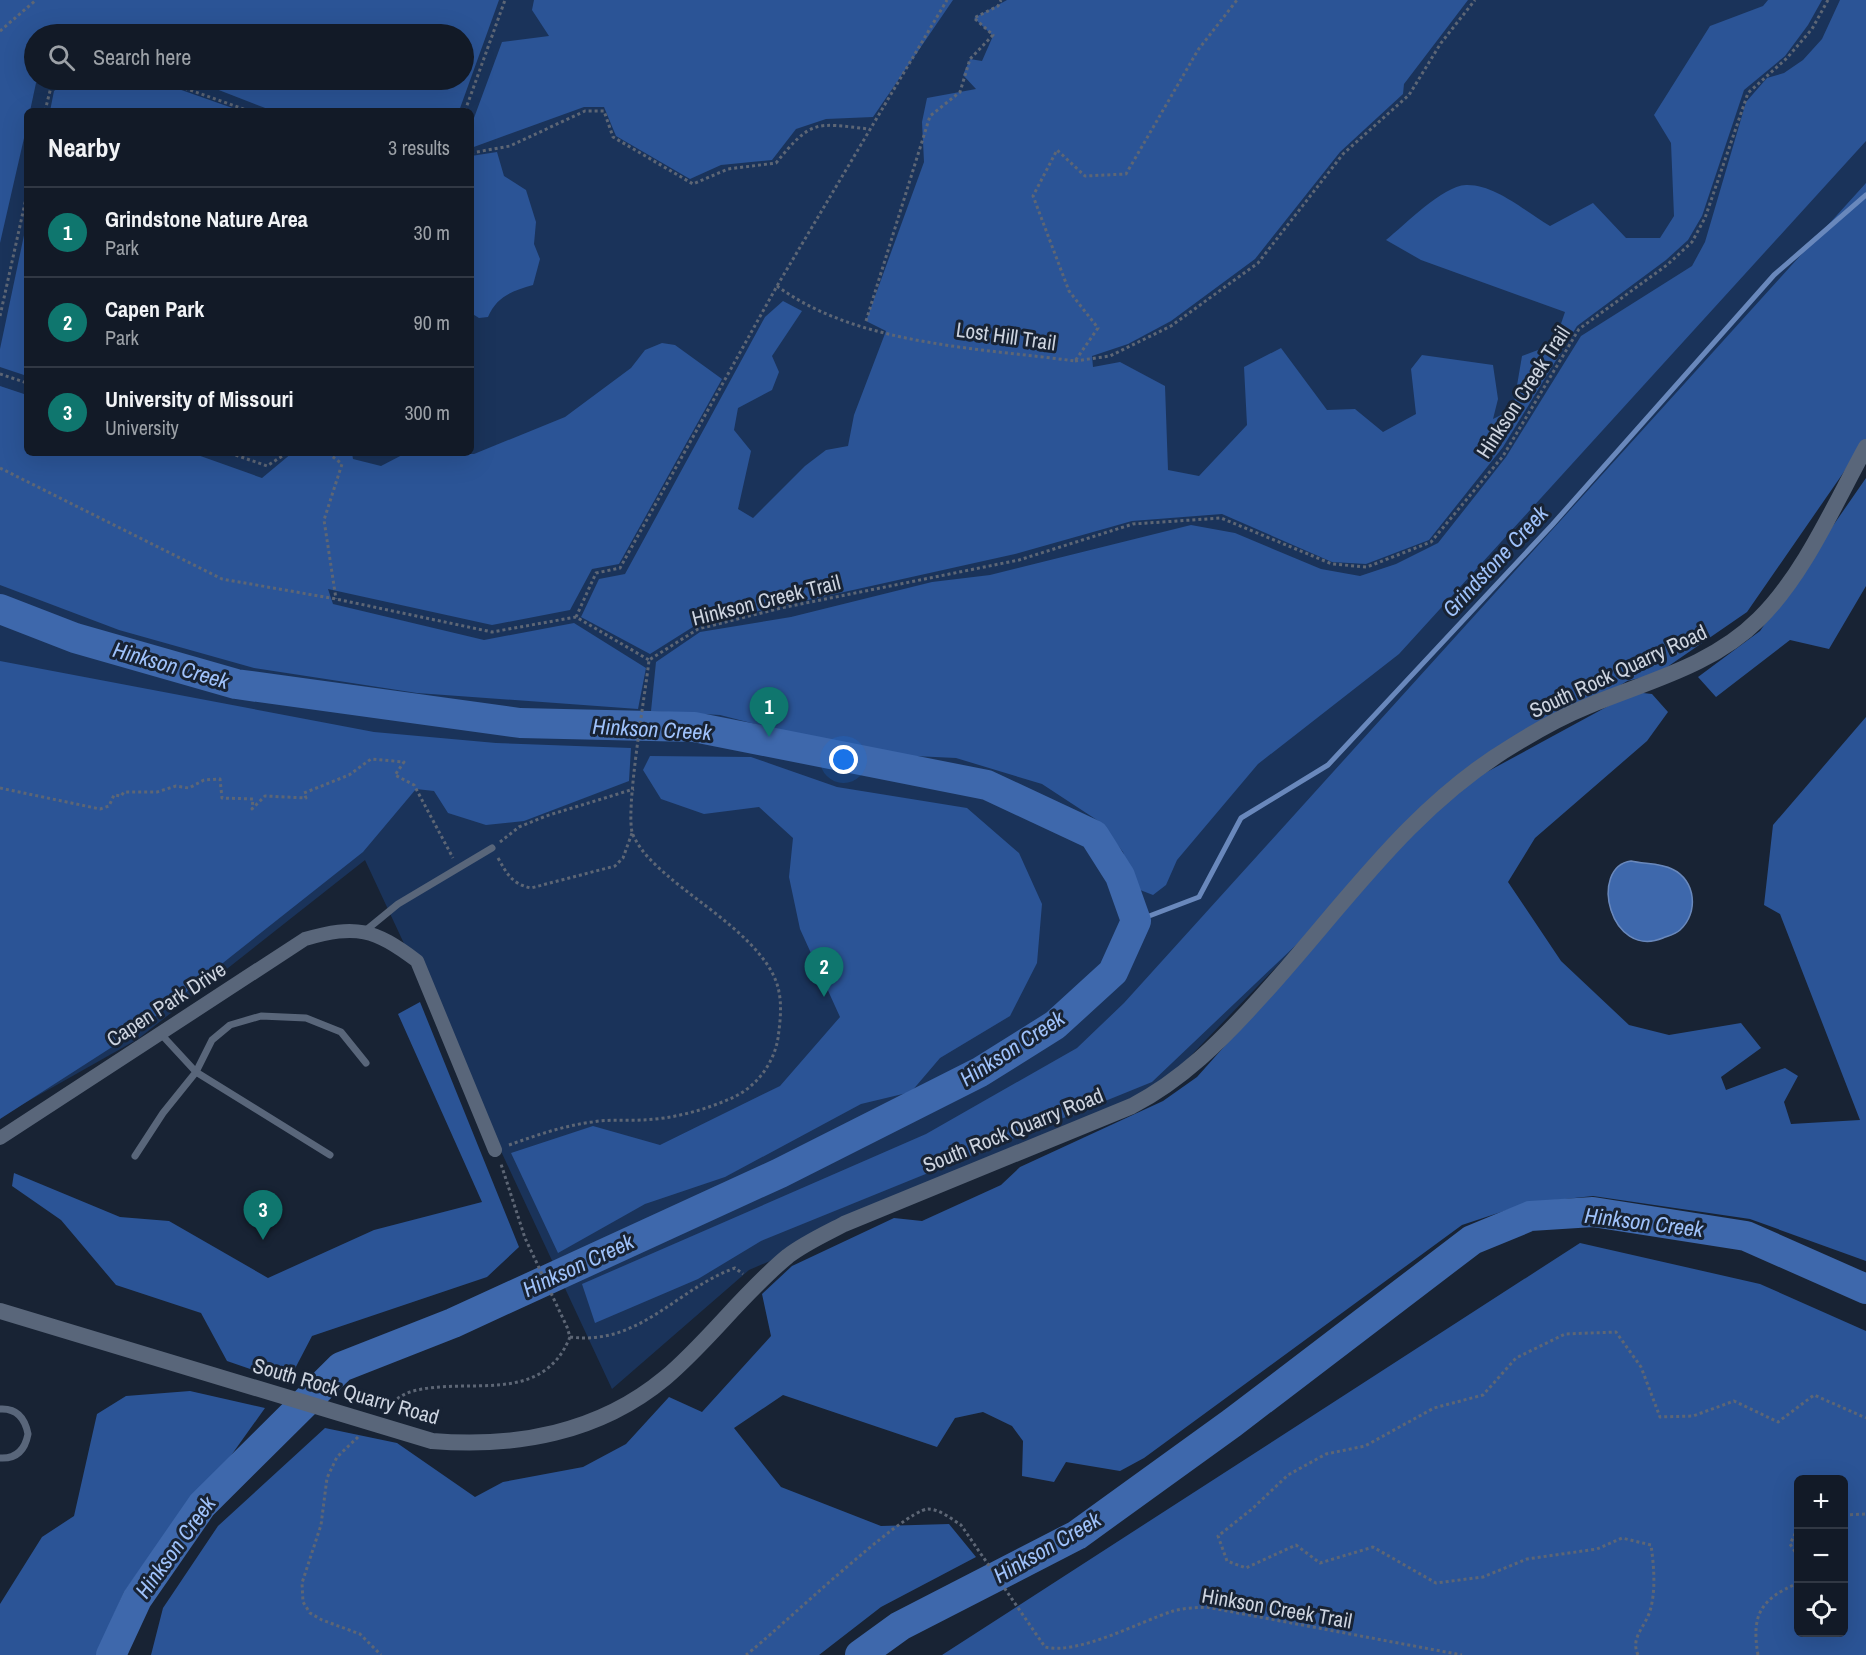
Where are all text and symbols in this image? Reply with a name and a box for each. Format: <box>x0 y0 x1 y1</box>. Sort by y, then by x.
search box <box>24 24 474 90</box>
icon: search <box>45 41 78 74</box>
text: Search here <box>93 42 191 72</box>
text: Nearby <box>48 130 120 165</box>
text: 3 results <box>388 134 450 161</box>
text: Grindstone Nature Area <box>105 204 308 234</box>
text: 1 <box>63 219 72 246</box>
text: 30 m <box>414 219 450 246</box>
text: Park <box>105 234 139 261</box>
text: Capen Park <box>105 294 204 324</box>
text: 2 <box>63 309 72 336</box>
text: 90 m <box>414 309 450 336</box>
street label: Lost Hill Trail <box>954 315 1058 357</box>
street label: Hinkson Creek Trail <box>1469 320 1577 464</box>
text: Park <box>105 324 139 351</box>
text: University of Missouri <box>105 384 293 414</box>
text: 3 <box>63 399 72 426</box>
text: 300 m <box>404 399 450 426</box>
text: University <box>105 414 179 441</box>
water label: Grindstone Creek <box>1435 498 1555 623</box>
street label: Hinkson Creek Trail <box>689 568 843 632</box>
street label: South Rock Quarry Road <box>1525 617 1711 725</box>
water label: Hinkson Creek <box>110 634 233 696</box>
pin: 1 <box>750 688 788 737</box>
water label: Hinkson Creek <box>592 711 713 747</box>
your location <box>829 745 858 774</box>
pin: 2 <box>804 948 844 997</box>
street label: Capen Park Drive <box>101 955 231 1053</box>
water label: Hinkson Creek <box>954 1002 1071 1093</box>
street label: South Rock Quarry Road <box>918 1081 1108 1179</box>
pin: 3 <box>244 1190 282 1240</box>
water label: Hinkson Creek <box>1583 1200 1706 1244</box>
water label: Hinkson Creek <box>518 1226 639 1304</box>
street label: South Rock Quarry Road <box>250 1351 442 1431</box>
map controls <box>1794 1475 1848 1637</box>
button: + <box>1794 1475 1848 1529</box>
water label: Hinkson Creek <box>128 1489 223 1604</box>
water label: Hinkson Creek <box>988 1504 1107 1590</box>
button: − <box>1794 1529 1848 1583</box>
street label: Hinkson Creek Trail <box>1200 1581 1354 1635</box>
button: locate <box>1794 1583 1848 1637</box>

